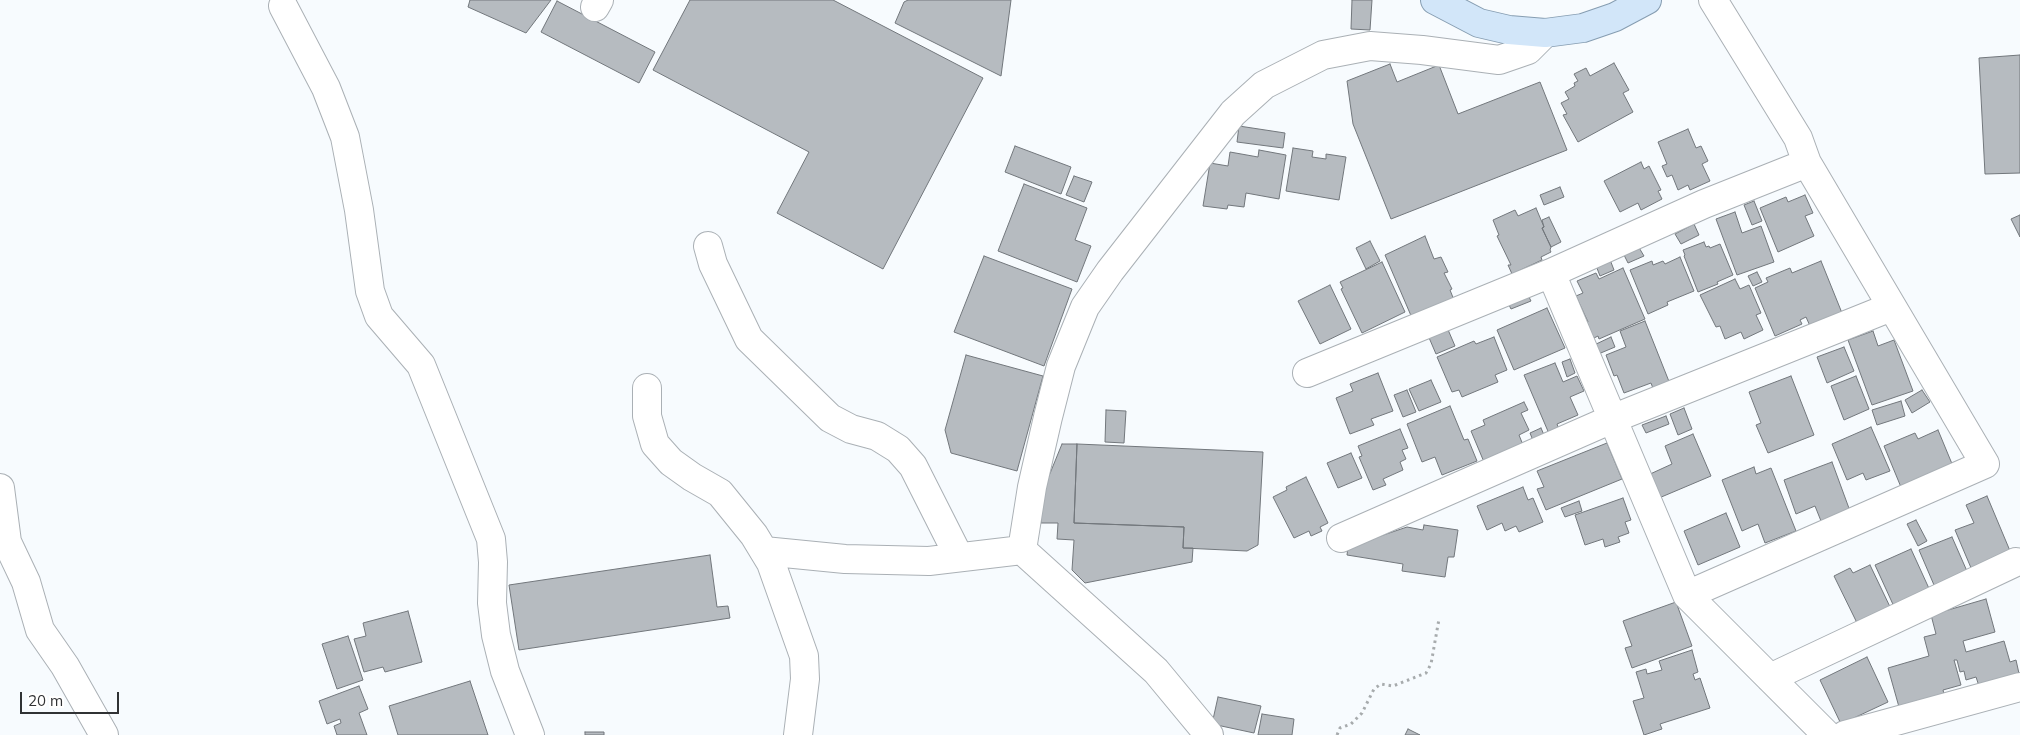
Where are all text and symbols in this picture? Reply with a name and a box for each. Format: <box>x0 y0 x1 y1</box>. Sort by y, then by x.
scale bar <box>22 682 121 714</box>
text: 20 m <box>28 691 63 710</box>

